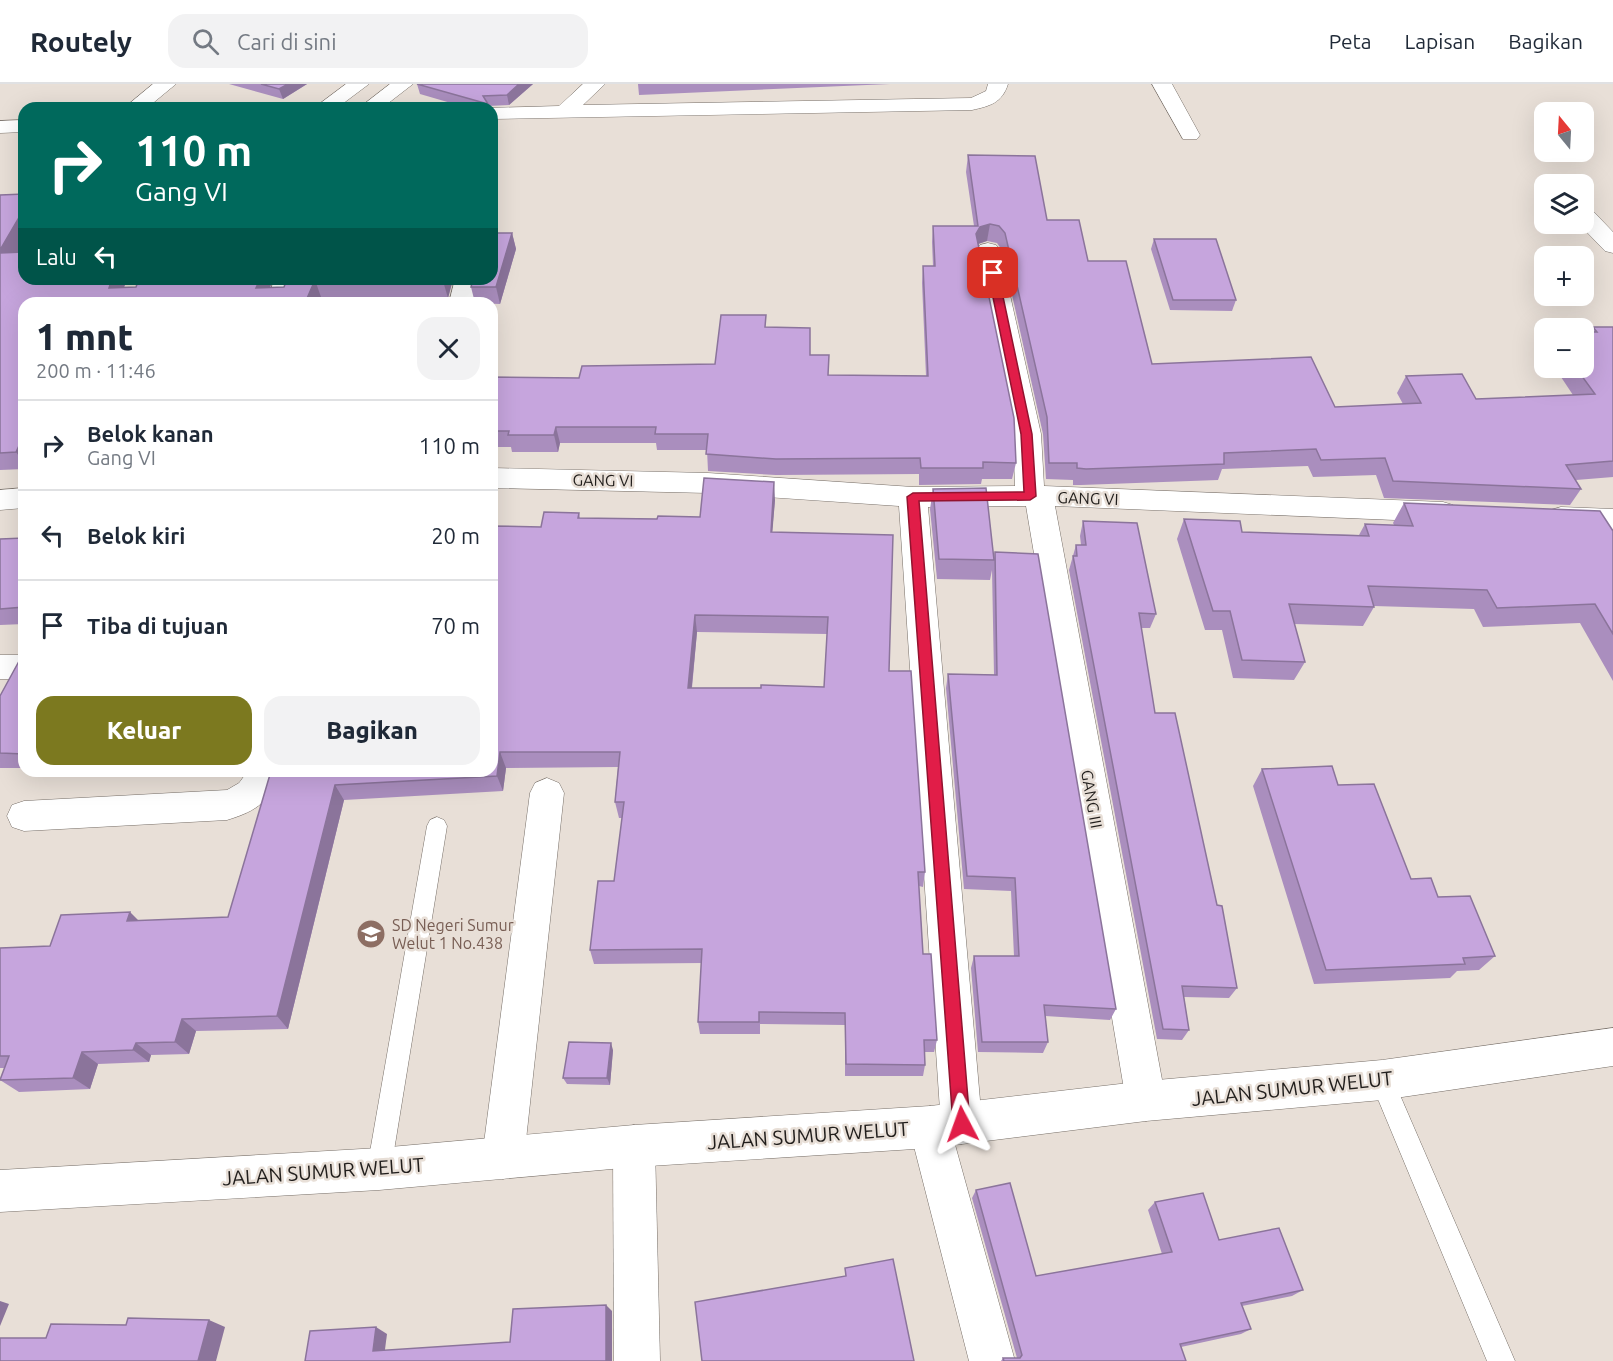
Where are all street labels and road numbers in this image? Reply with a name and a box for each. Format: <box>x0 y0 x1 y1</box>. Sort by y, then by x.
street label: GANG VI <box>572 470 634 490</box>
street label: GANG VI <box>1057 488 1119 508</box>
street label: GANG III <box>1078 768 1106 830</box>
street label: JALAN SUMUR WELUT <box>1190 1066 1394 1110</box>
street label: JALAN SUMUR WELUT <box>706 1116 910 1154</box>
street label: JALAN SUMUR WELUT <box>221 1152 425 1190</box>

